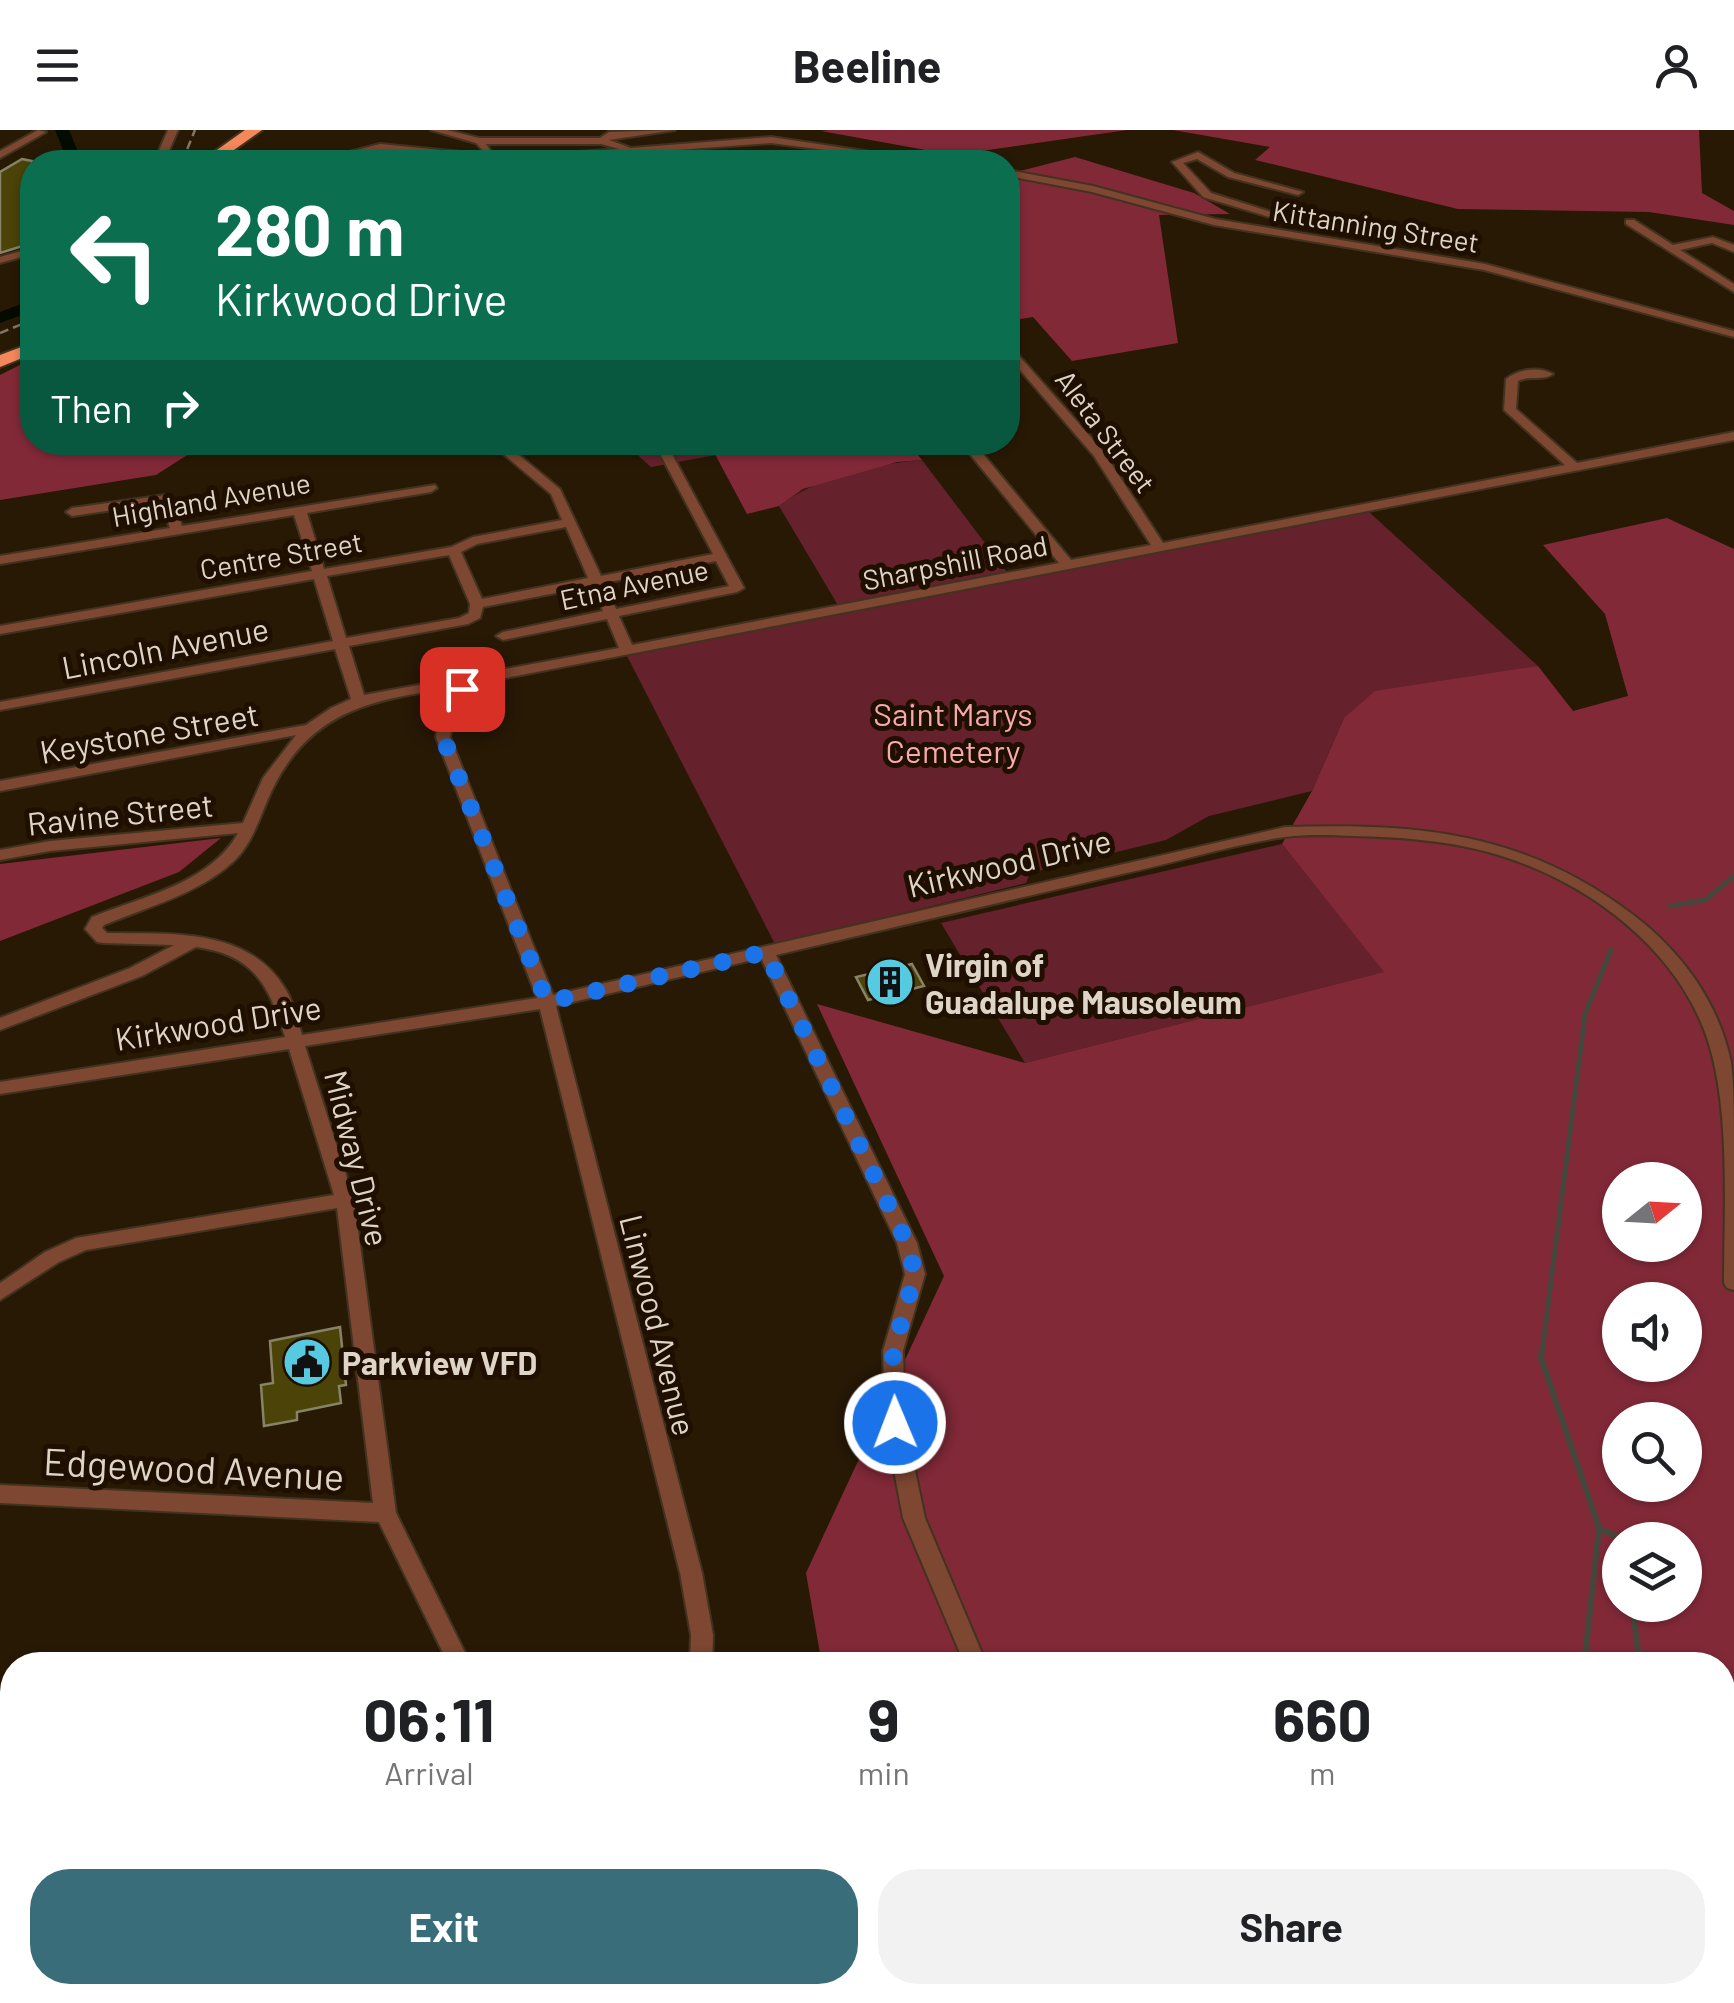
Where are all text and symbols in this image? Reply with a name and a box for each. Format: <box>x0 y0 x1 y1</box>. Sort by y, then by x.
icon: menu <box>30 38 85 93</box>
text: Beeline <box>793 38 941 92</box>
icon: person <box>1649 38 1704 93</box>
text: 280 m <box>215 186 404 270</box>
icon: left <box>50 190 180 320</box>
street label: Kittanning Street <box>1270 193 1482 259</box>
text: Kirkwood Drive <box>215 271 507 325</box>
street label: Aleta Street <box>1049 363 1163 499</box>
icon: right <box>153 380 208 435</box>
text: Then <box>50 385 133 431</box>
street label: Highland Avenue <box>109 465 313 533</box>
street label: Centre Street <box>197 524 365 586</box>
street label: Sharpshill Road <box>860 527 1050 597</box>
street label: Etna Avenue <box>557 552 711 616</box>
street label: Lincoln Avenue <box>58 608 272 686</box>
pin <box>420 647 505 732</box>
icon: arrive <box>435 662 490 717</box>
street label: Keystone Street <box>37 694 261 770</box>
park label: Saint Marys Cemetery <box>873 694 1033 769</box>
street label: Ravine Street <box>25 784 215 842</box>
street label: Kirkwood Drive <box>903 820 1115 904</box>
place label: Virgin of Guadalupe Mausoleum <box>925 945 1242 1020</box>
building icon: Virgin of Guadalupe Mausoleum <box>864 956 916 1008</box>
street label: Kirkwood Drive <box>112 987 324 1057</box>
street label: Midway Drive <box>318 1066 398 1250</box>
north arrow <box>1602 1162 1702 1262</box>
map controls <box>1602 1162 1702 1622</box>
street label: Linwood Avenue <box>613 1211 705 1439</box>
button: sound <box>1602 1282 1702 1382</box>
public building icon: Parkview VFD <box>281 1336 333 1388</box>
place label: Parkview VFD <box>342 1343 537 1381</box>
position arrow <box>843 1371 947 1475</box>
button: search <box>1602 1402 1702 1502</box>
street label: Edgewood Avenue <box>42 1437 346 1499</box>
button: layers <box>1602 1522 1702 1622</box>
text: 06:11 <box>363 1682 495 1754</box>
text: 9 <box>868 1682 900 1754</box>
text: 660 <box>1273 1682 1372 1754</box>
text: Arrival <box>384 1753 474 1791</box>
text: min <box>858 1753 910 1791</box>
text: m <box>1309 1753 1336 1791</box>
button: Exit <box>30 1869 858 1984</box>
button: Share <box>878 1869 1705 1984</box>

